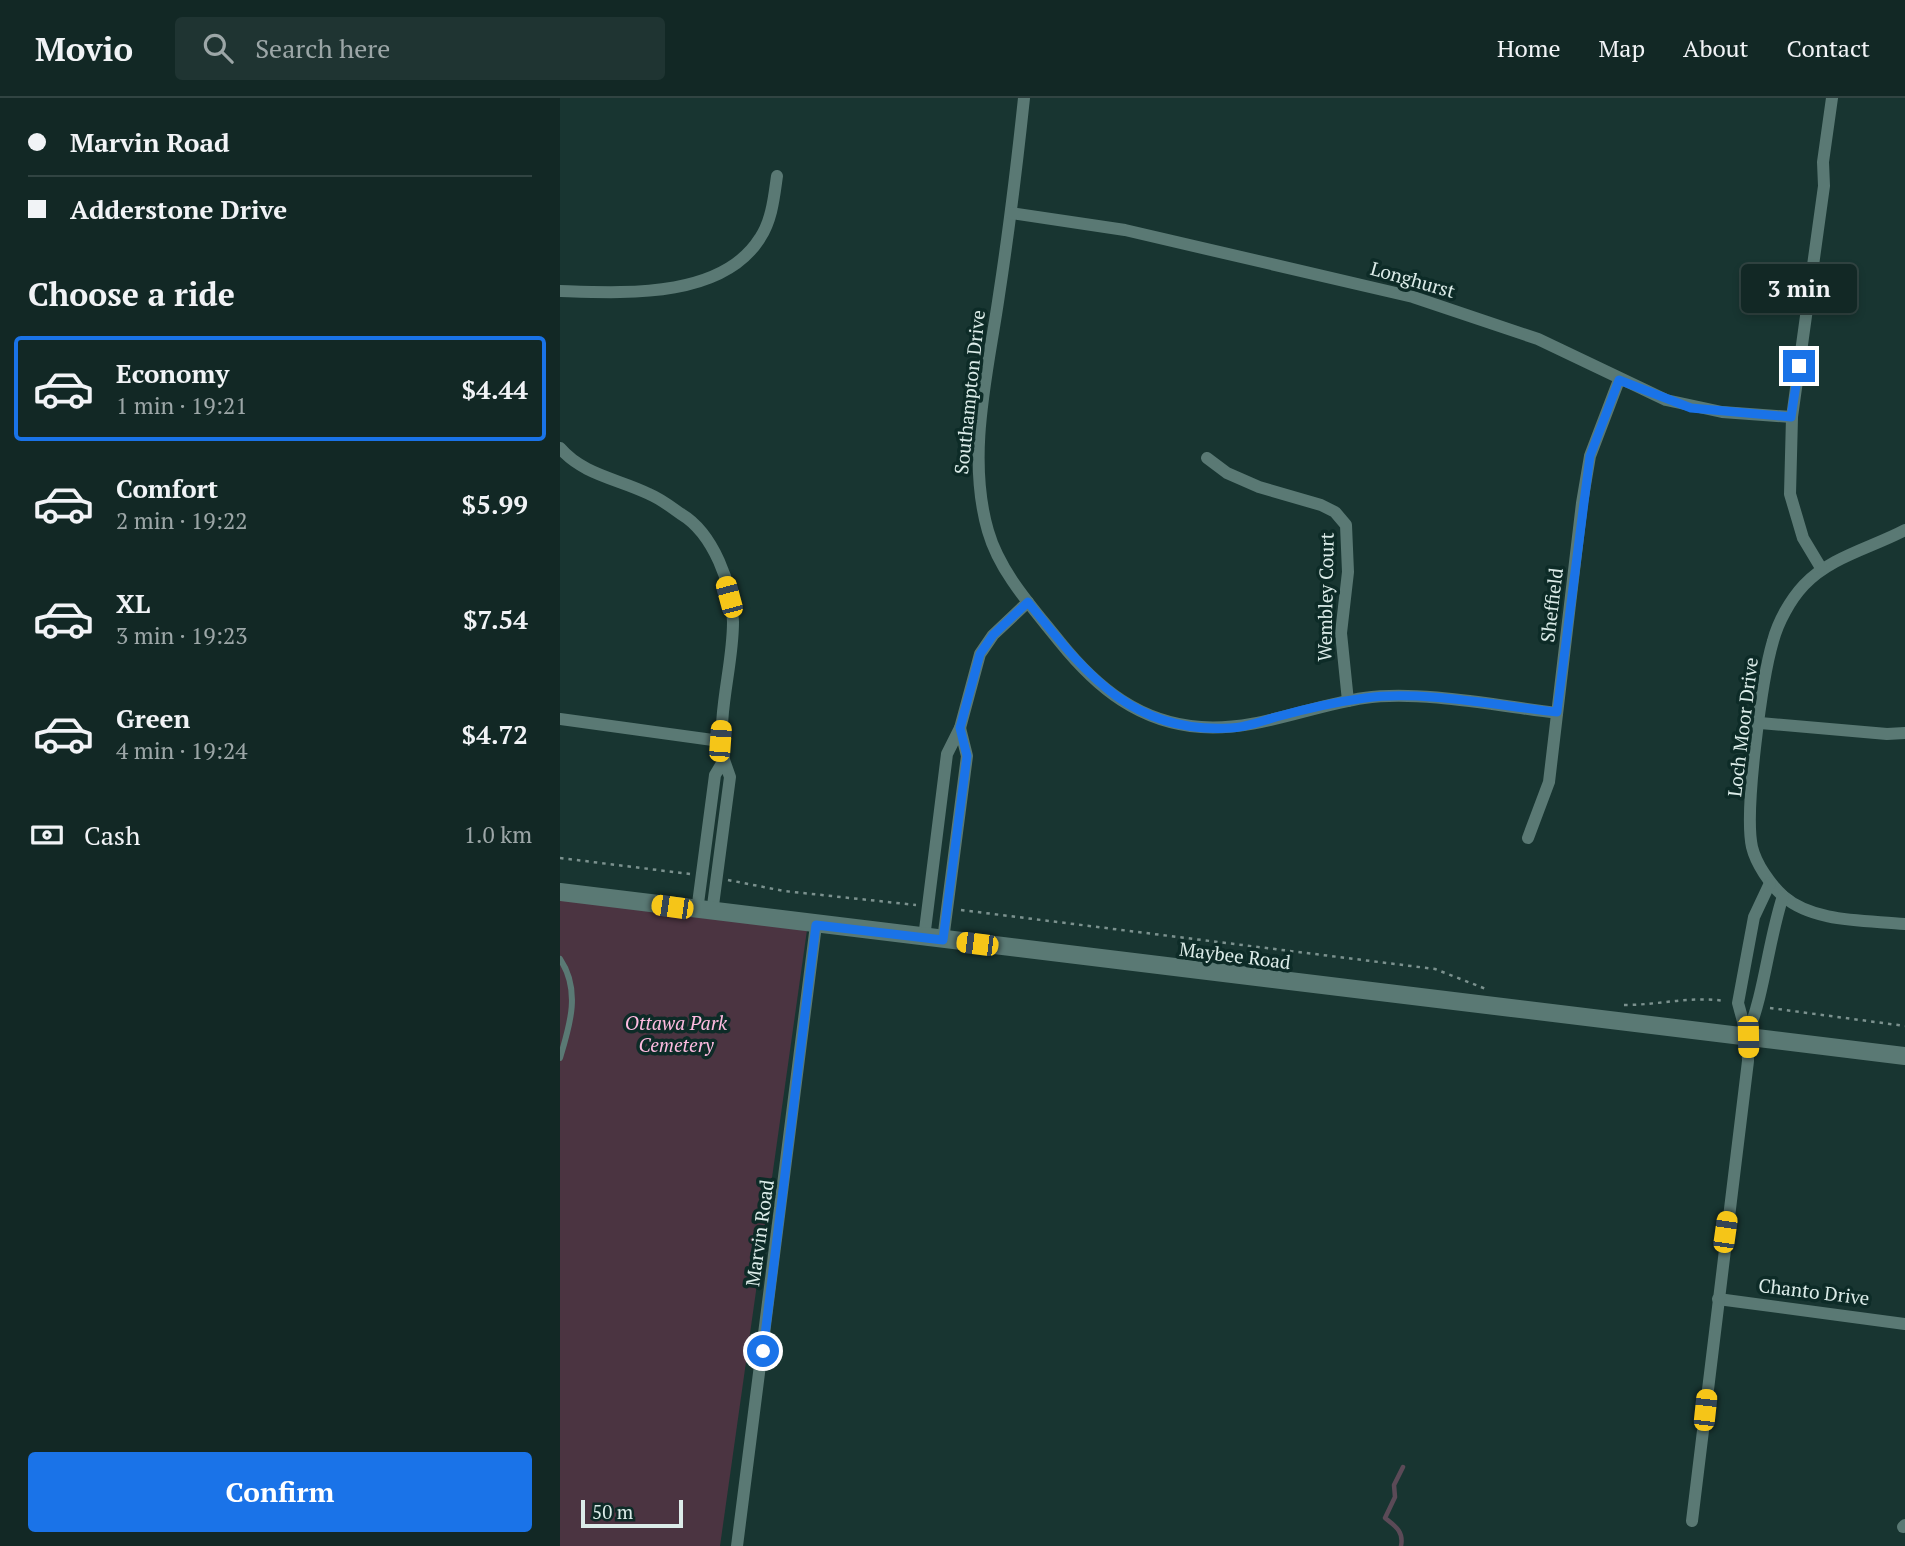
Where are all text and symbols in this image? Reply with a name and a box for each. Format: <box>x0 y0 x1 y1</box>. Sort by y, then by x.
search box <box>175 17 665 80</box>
text: Movio <box>35 27 133 70</box>
icon: search <box>199 29 237 67</box>
text: Search here <box>255 31 390 65</box>
text: Home <box>1497 32 1561 64</box>
text: Map <box>1599 32 1645 64</box>
text: About <box>1683 32 1749 64</box>
text: Contact <box>1787 32 1870 64</box>
text: Marvin Road <box>70 125 230 159</box>
text: Adderstone Drive <box>70 192 287 226</box>
street label: Longhurst <box>1368 255 1458 303</box>
callout: 3 min <box>1741 264 1857 314</box>
text: Choose a ride <box>28 273 235 315</box>
text: 3 min <box>1768 273 1830 304</box>
street label: Southampton Drive <box>948 309 990 475</box>
route end <box>1783 350 1815 382</box>
text: Economy <box>116 356 229 390</box>
icon: car <box>32 357 95 420</box>
text: $4.44 <box>462 372 528 406</box>
text: 1 min · 19:21 <box>116 390 248 421</box>
text: Comfort <box>116 471 218 505</box>
icon: car <box>32 472 95 535</box>
text: $5.99 <box>462 487 528 521</box>
text: 2 min · 19:22 <box>116 505 248 536</box>
street label: Wembley Court <box>1311 532 1339 662</box>
street label: Sheffield <box>1534 566 1568 644</box>
car <box>714 574 745 620</box>
text: XL <box>116 586 150 620</box>
icon: car <box>32 587 95 650</box>
text: $7.54 <box>463 602 528 636</box>
text: 3 min · 19:23 <box>116 620 248 651</box>
street label: Loch Moor Drive <box>1721 656 1763 798</box>
text: Green <box>116 701 190 735</box>
icon: car <box>32 702 95 765</box>
text: $4.72 <box>462 717 528 751</box>
car <box>709 719 732 763</box>
text: 4 min · 19:24 <box>116 735 248 766</box>
icon: cash <box>28 816 66 854</box>
text: Cash <box>84 818 140 852</box>
text: 1.0 km <box>464 819 532 850</box>
car <box>650 894 695 920</box>
car <box>955 931 1000 957</box>
street label: Maybee Road <box>1178 936 1293 974</box>
park label: Ottawa Park Cemetery <box>625 1010 728 1057</box>
car <box>1738 1016 1759 1058</box>
street label: Marvin Road <box>739 1178 779 1288</box>
car <box>1712 1210 1739 1254</box>
street label: Chanto Drive <box>1757 1272 1871 1310</box>
route start <box>747 1335 779 1367</box>
car <box>1693 1388 1718 1432</box>
button: Confirm <box>28 1452 532 1532</box>
scale bar <box>581 1497 682 1529</box>
text: 50 m <box>592 1499 633 1524</box>

